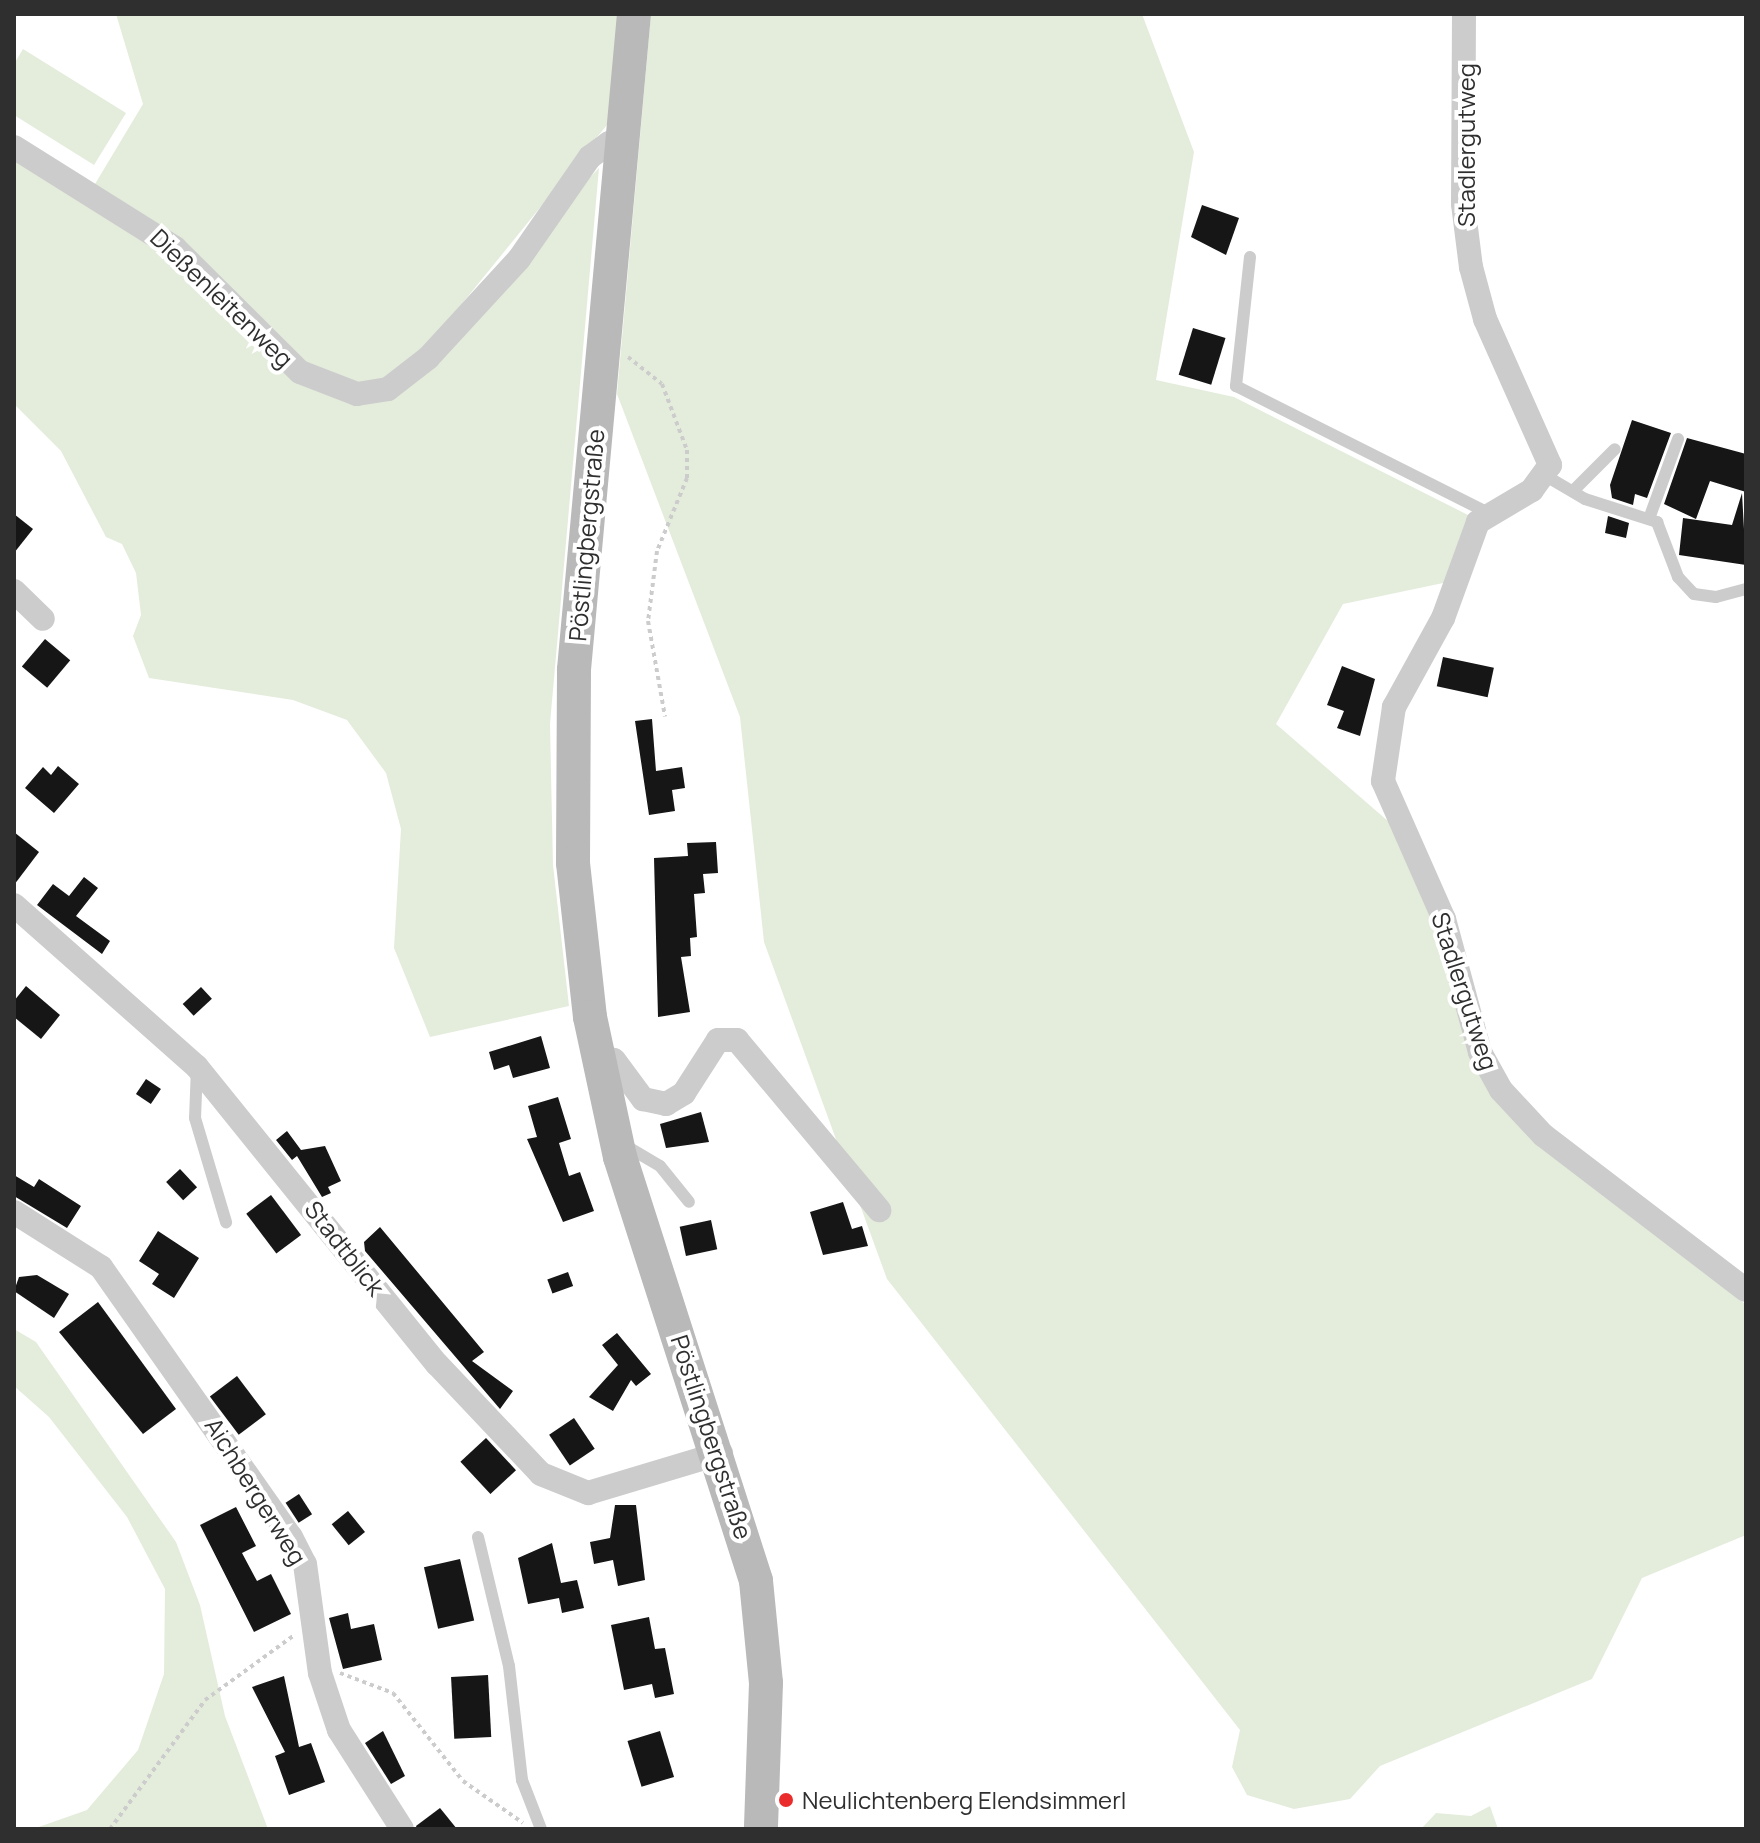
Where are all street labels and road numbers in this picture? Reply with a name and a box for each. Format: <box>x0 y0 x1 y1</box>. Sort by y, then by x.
street label: Stadlergutweg <box>1452 63 1480 227</box>
street label: Dießenleitenweg <box>145 223 299 373</box>
street label: Pöstlingbergstraße <box>562 428 610 642</box>
street label: Stadlergutweg <box>1426 909 1504 1073</box>
street label: Stadtblick <box>299 1195 391 1301</box>
street label: Pöstlingbergstraße <box>665 1331 759 1543</box>
street label: Aichbergerweg <box>199 1412 313 1570</box>

